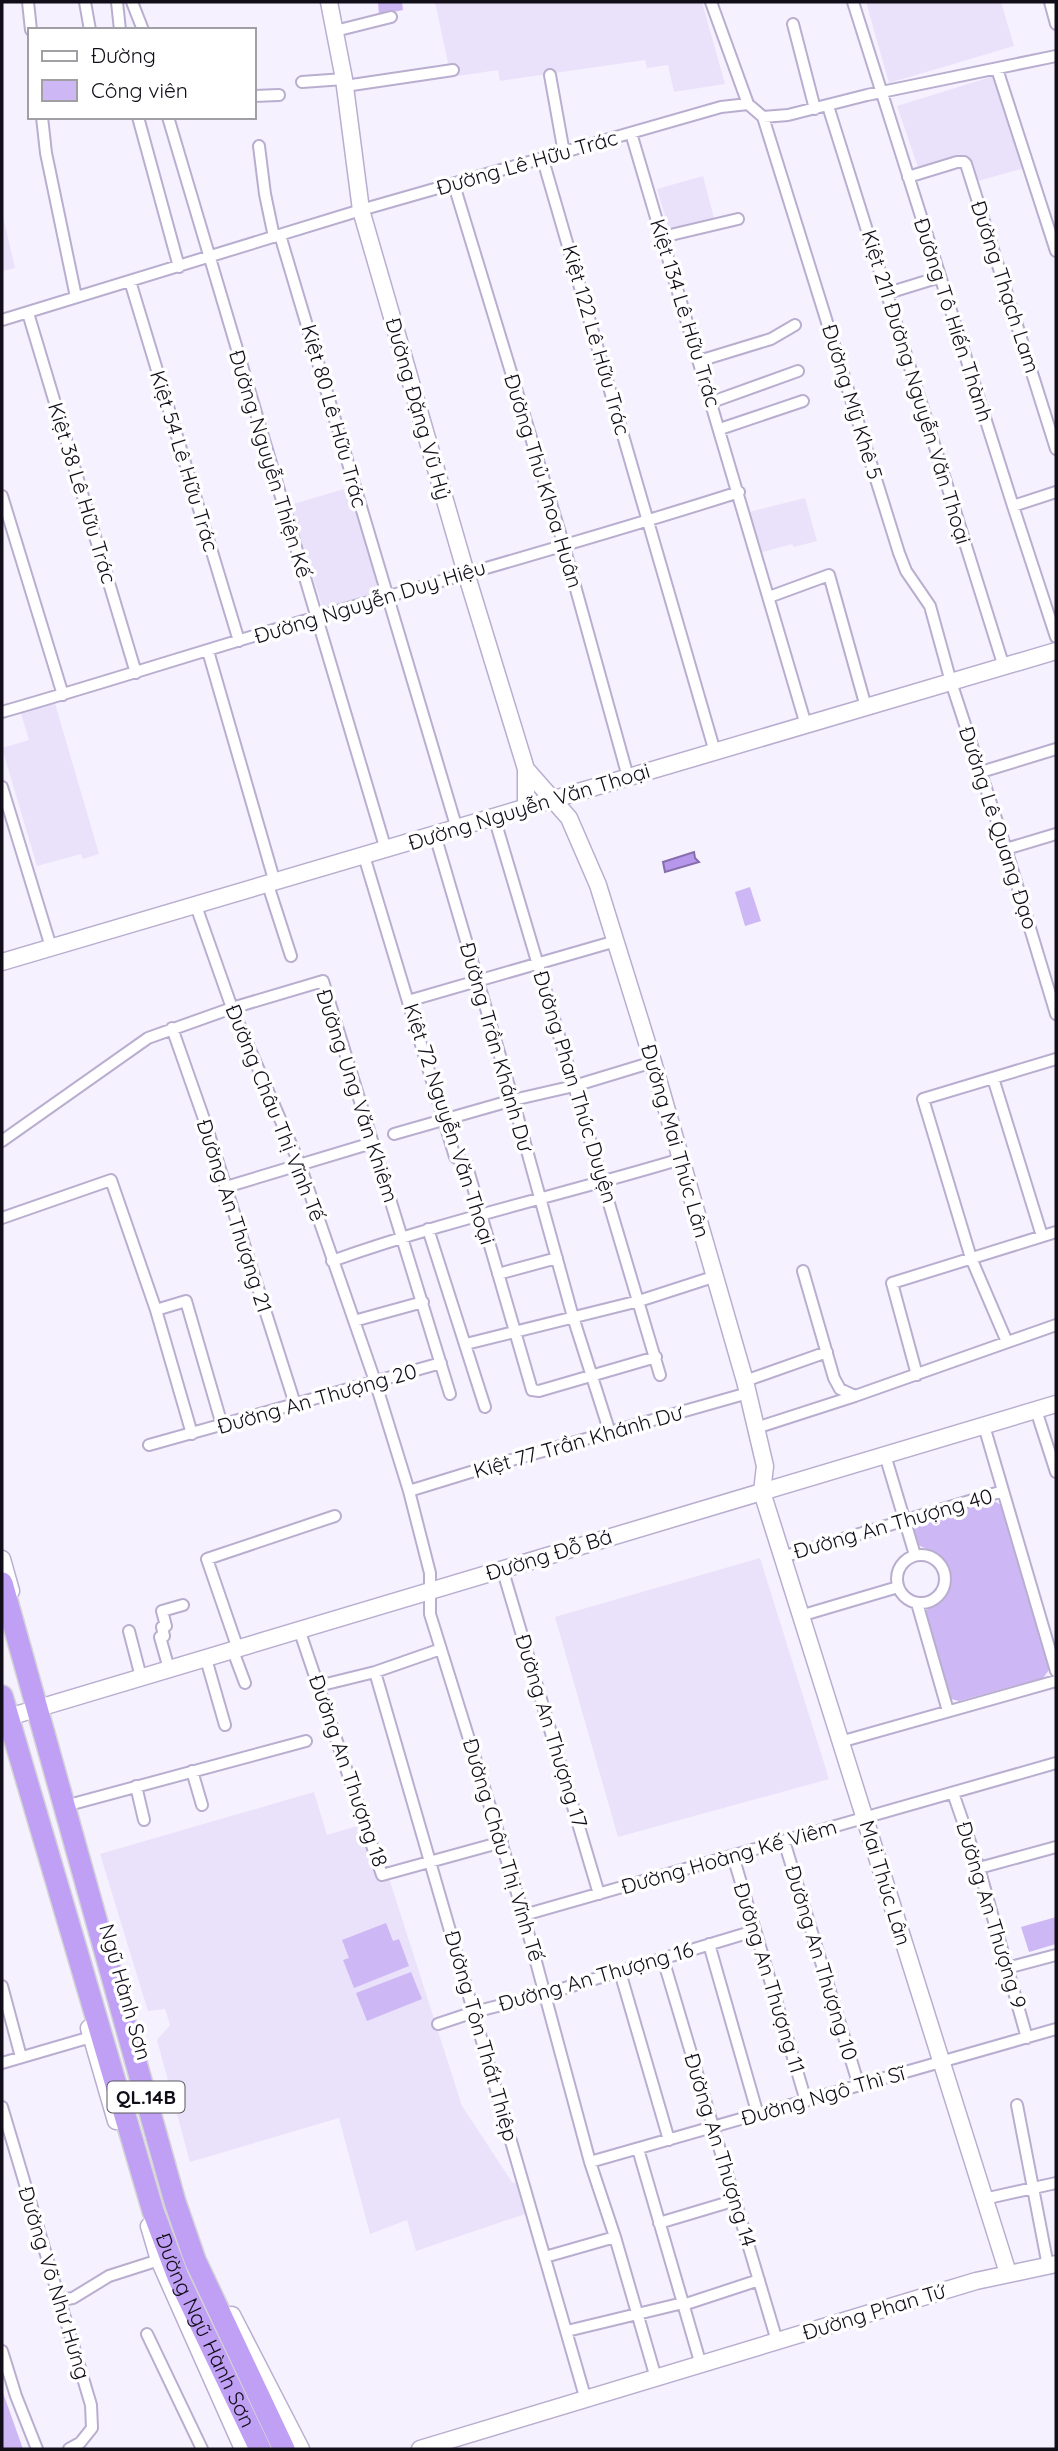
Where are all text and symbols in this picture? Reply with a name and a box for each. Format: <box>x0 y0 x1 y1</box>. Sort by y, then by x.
legend <box>28 28 256 119</box>
text: Đường <box>91 42 156 68</box>
text: Công viên <box>91 77 188 103</box>
street label: Đường Lê Hữu Trác <box>433 124 620 200</box>
street label: Đường Thạch Lam <box>966 197 1046 376</box>
street label: Đường Tô Hiến Thành <box>909 215 999 425</box>
street label: Kiệt 134 Lê Hữu Trác <box>645 216 727 410</box>
street label: Kiệt 211 Đường Nguyễn Văn Thoại <box>857 226 977 547</box>
street label: Kiệt 122 Lê Hữu Trác <box>557 242 637 438</box>
street label: Đường Đặng Vũ Hỷ <box>381 315 457 503</box>
street label: Kiệt 80 Lê Hữu Trác <box>296 321 374 510</box>
street label: Đường Mỹ Khê 5 <box>817 321 889 482</box>
street label: Đường Nguyễn Thiện Kế <box>224 347 318 581</box>
street label: Kiệt 54 Lê Hữu Trác <box>145 367 225 555</box>
street label: Đường Thủ Khoa Huân <box>499 371 589 591</box>
street label: Kiệt 38 Lê Hữu Trác <box>43 399 123 586</box>
street label: Đường Nguyễn Duy Hiệu <box>251 553 489 649</box>
street label: Đường Lê Quang Đạo <box>954 723 1044 932</box>
street label: Đường Nguyễn Văn Thoại <box>405 757 653 855</box>
street label: Đường Trần Khánh Dư <box>455 939 540 1155</box>
street label: Đường Phan Thúc Duyện <box>528 967 624 1206</box>
street label: Đường Ung Văn Khiêm <box>311 986 405 1206</box>
street label: Đường Châu Thị Vĩnh Tế <box>220 1000 331 1225</box>
street label: Kiệt 72 Nguyễn Văn Thoại <box>399 1000 501 1248</box>
street label: Đường Mai Thúc Lân <box>636 1041 716 1241</box>
street label: Đường An Thượng 21 <box>191 1116 278 1316</box>
street label: Đường An Thượng 20 <box>214 1357 420 1439</box>
street label: Kiệt 77 Trần Khánh Dư <box>470 1398 686 1483</box>
street label: Đường An Thượng 40 <box>790 1482 995 1564</box>
street label: Đường Đỗ Bá <box>482 1523 615 1586</box>
street label: Đường An Thượng 17 <box>510 1631 594 1831</box>
street label: Đường An Thượng 18 <box>304 1671 394 1870</box>
street label: Đường Châu Thị Vĩnh Tế <box>458 1735 550 1964</box>
street label: Đường Hoàng Kế Viêm <box>618 1813 840 1899</box>
street label: Mai Thúc Lân <box>855 1817 917 1948</box>
street label: Đường An Thượng 9 <box>951 1818 1033 2011</box>
street label: Đường An Thượng 10 <box>780 1862 864 2063</box>
street label: Đường An Thượng 11 <box>729 1879 811 2076</box>
street label: Ngũ Hành Sơn <box>94 1921 158 2063</box>
street label: Đường Tôn Thất Thiệp <box>439 1927 524 2144</box>
street label: Đường An Thượng 16 <box>495 1936 696 2016</box>
street label: Đường An Thượng 14 <box>679 2050 763 2250</box>
street label: Đường Ngô Thì Sĩ <box>738 2059 909 2131</box>
road number: QL.14B <box>108 2082 184 2112</box>
street label: Đường Võ Như Hưng <box>13 2183 97 2382</box>
street label: Đường Ngũ Hành Sơn <box>151 2229 262 2431</box>
street label: Đường Phan Tứ <box>799 2277 949 2345</box>

